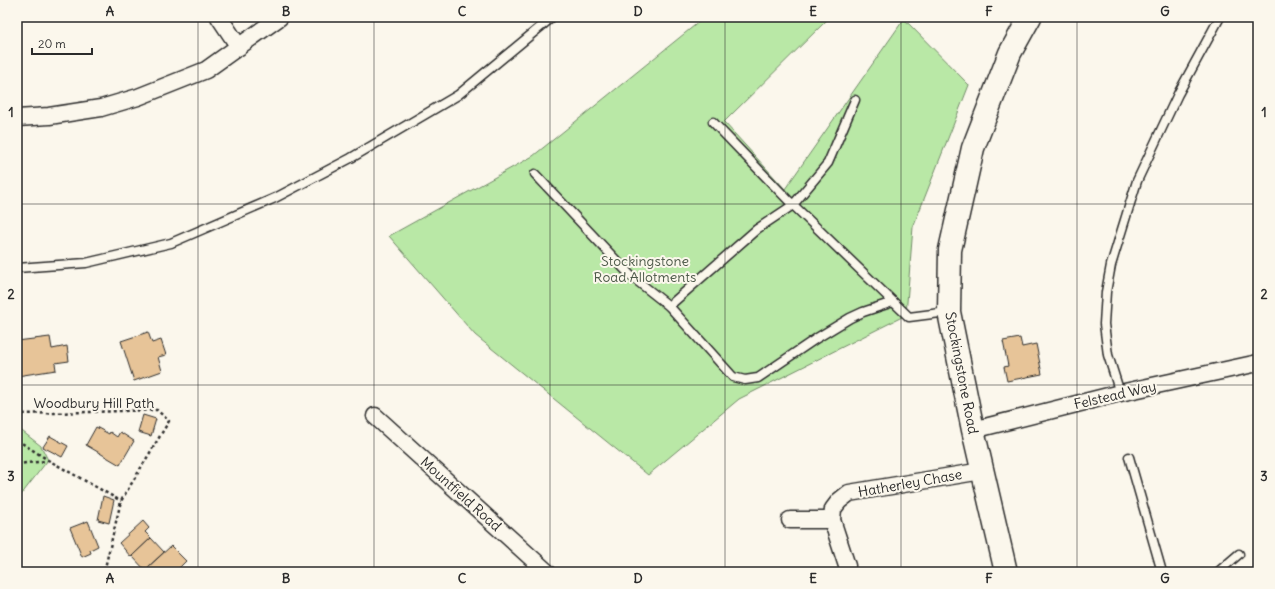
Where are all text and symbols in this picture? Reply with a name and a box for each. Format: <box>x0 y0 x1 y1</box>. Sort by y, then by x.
text: A <box>106 3 115 20</box>
text: B <box>282 3 291 20</box>
text: C <box>458 3 467 20</box>
text: D <box>633 3 643 20</box>
text: E <box>809 3 817 20</box>
text: F <box>985 3 993 20</box>
text: G <box>1160 3 1170 20</box>
scale bar <box>32 30 92 56</box>
text: 20 m <box>38 36 66 51</box>
text: 1 <box>8 104 14 121</box>
text: 1 <box>1261 104 1267 121</box>
park label: Stockingstone Road Allotments <box>594 252 696 286</box>
text: 2 <box>7 286 15 303</box>
text: 2 <box>1260 286 1268 303</box>
street label: Stockingstone Road <box>941 310 983 436</box>
street label: Felstead Way <box>1072 377 1158 413</box>
street label: Woodbury Hill Path <box>34 394 154 412</box>
street label: Mountfield Road <box>417 453 505 535</box>
street label: Hatherley Chase <box>857 465 963 501</box>
text: 3 <box>7 468 15 485</box>
text: 3 <box>1260 468 1268 485</box>
text: A <box>106 570 115 587</box>
text: B <box>282 570 291 587</box>
text: C <box>458 570 467 587</box>
text: D <box>633 570 643 587</box>
text: E <box>809 570 817 587</box>
text: F <box>985 570 993 587</box>
text: G <box>1160 570 1170 587</box>

